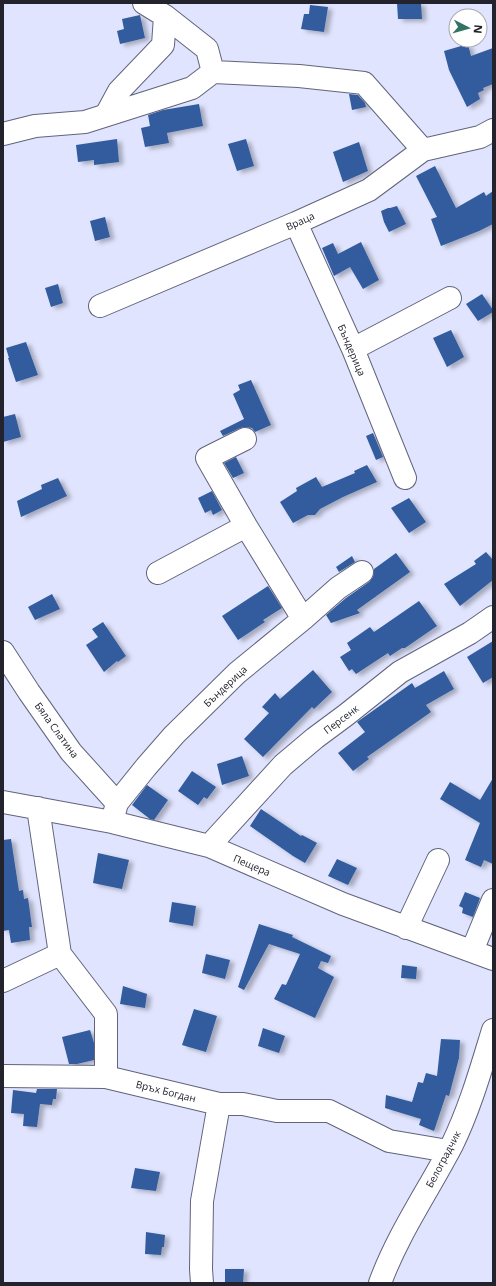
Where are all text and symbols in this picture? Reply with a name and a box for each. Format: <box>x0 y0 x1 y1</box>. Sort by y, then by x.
north arrow <box>448 8 488 48</box>
text: N <box>471 24 486 34</box>
street label: Враца <box>283 209 317 233</box>
street label: Бъндерица <box>335 322 369 378</box>
street label: Бъндерица <box>200 662 250 710</box>
street label: Бяла Слатина <box>32 699 82 761</box>
street label: Персенк <box>320 701 362 737</box>
street label: Пещера <box>231 851 273 879</box>
street label: Връх Богдан <box>135 1077 197 1105</box>
street label: Белоградчик <box>422 1127 464 1190</box>

